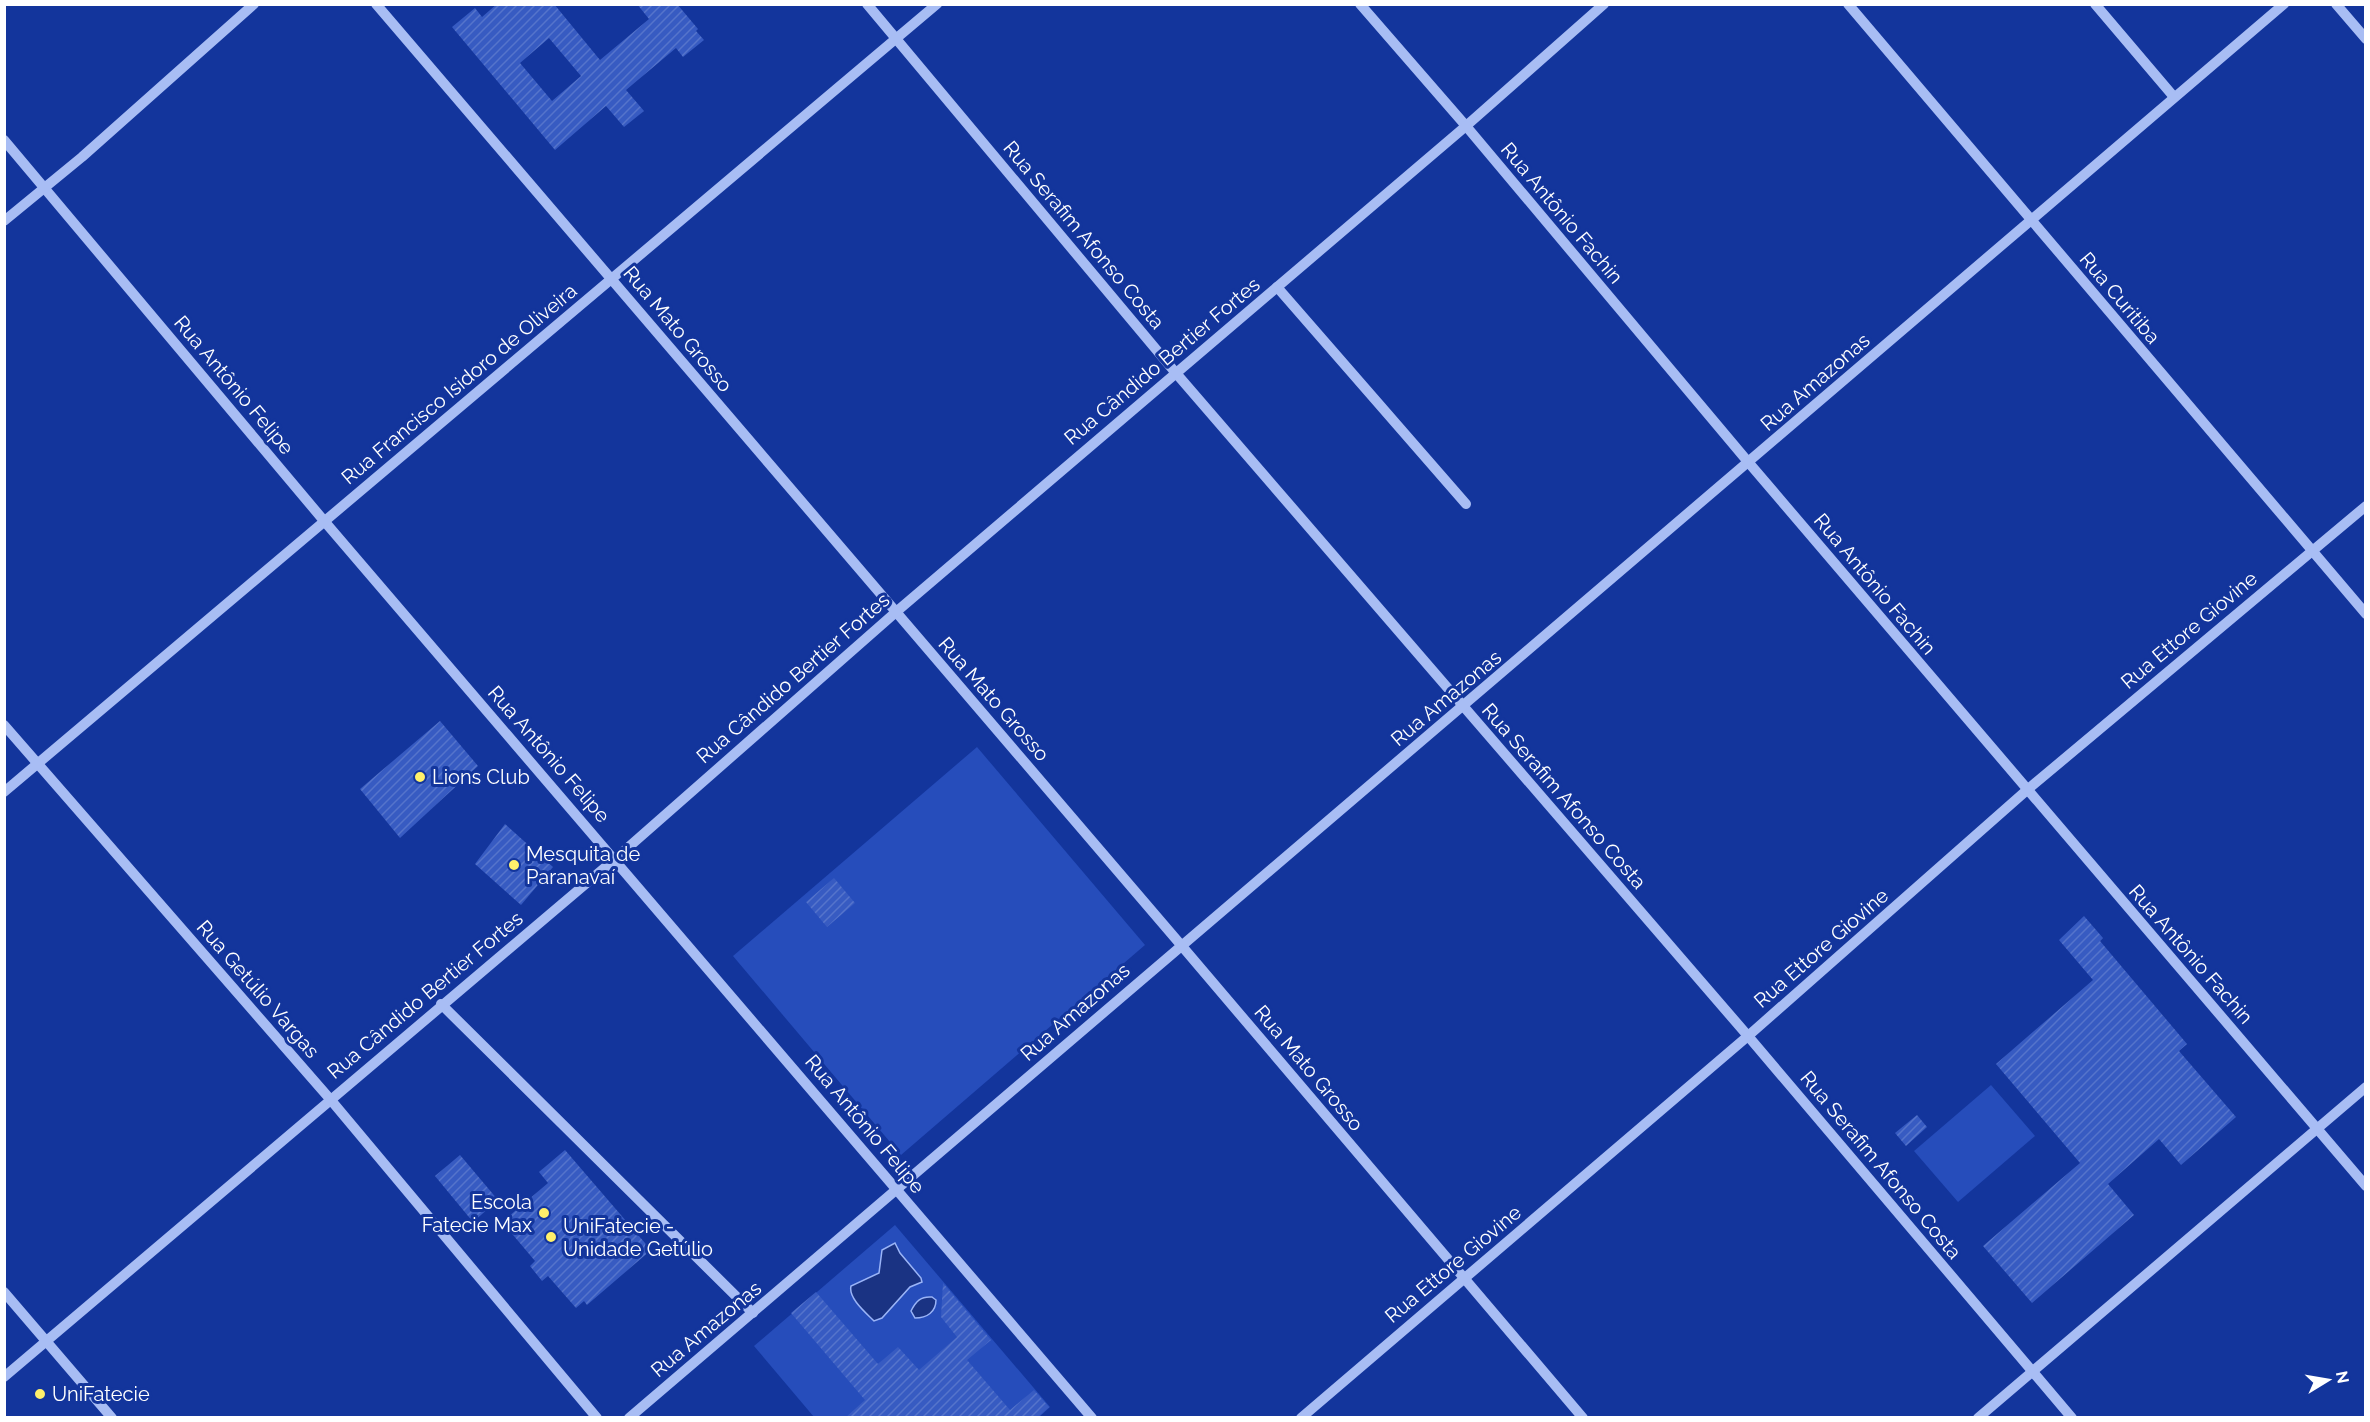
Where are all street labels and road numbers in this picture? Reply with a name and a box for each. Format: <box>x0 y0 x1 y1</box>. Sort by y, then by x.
street label: Rua Serafim Afonso Costa <box>998 136 1170 334</box>
street label: Rua Antônio Fachin <box>1496 138 1628 288</box>
street label: Rua Curitiba <box>2075 247 2165 349</box>
street label: Rua Mato Grosso <box>618 261 738 397</box>
street label: Rua Cândido Bertier Fortes <box>1059 272 1265 450</box>
street label: Rua Francisco Isidoro de Oliveira <box>337 279 581 489</box>
street label: Rua Antônio Felipe <box>169 311 299 459</box>
street label: Rua Amazonas <box>1756 328 1874 436</box>
street label: Rua Antônio Fachin <box>1809 509 1941 659</box>
street label: Rua Ettore Giovine <box>2116 566 2262 694</box>
street label: Rua Cândido Bertier Fortes <box>692 588 894 768</box>
street label: Rua Mato Grosso <box>934 632 1055 766</box>
street label: Rua Amazonas <box>1386 645 1506 751</box>
street label: Rua Antônio Felipe <box>483 681 615 828</box>
street label: Rua Serafim Afonso Costa <box>1477 698 1651 894</box>
street label: Rua Antônio Fachin <box>2124 879 2258 1029</box>
street label: Rua Ettore Giovine <box>1749 883 1893 1013</box>
street label: Rua Cândido Bertier Fortes <box>322 906 528 1084</box>
street label: Rua Getúlio Vargas <box>192 915 324 1063</box>
street label: Rua Amazonas <box>1016 958 1134 1066</box>
street label: Rua Mato Grosso <box>1249 1000 1369 1136</box>
street label: Rua Antônio Felipe <box>800 1050 930 1198</box>
street label: Rua Serafim Afonso Costa <box>1795 1066 1967 1264</box>
street label: Rua Ettore Giovine <box>1380 1200 1526 1328</box>
street label: Rua Amazonas <box>646 1276 766 1382</box>

